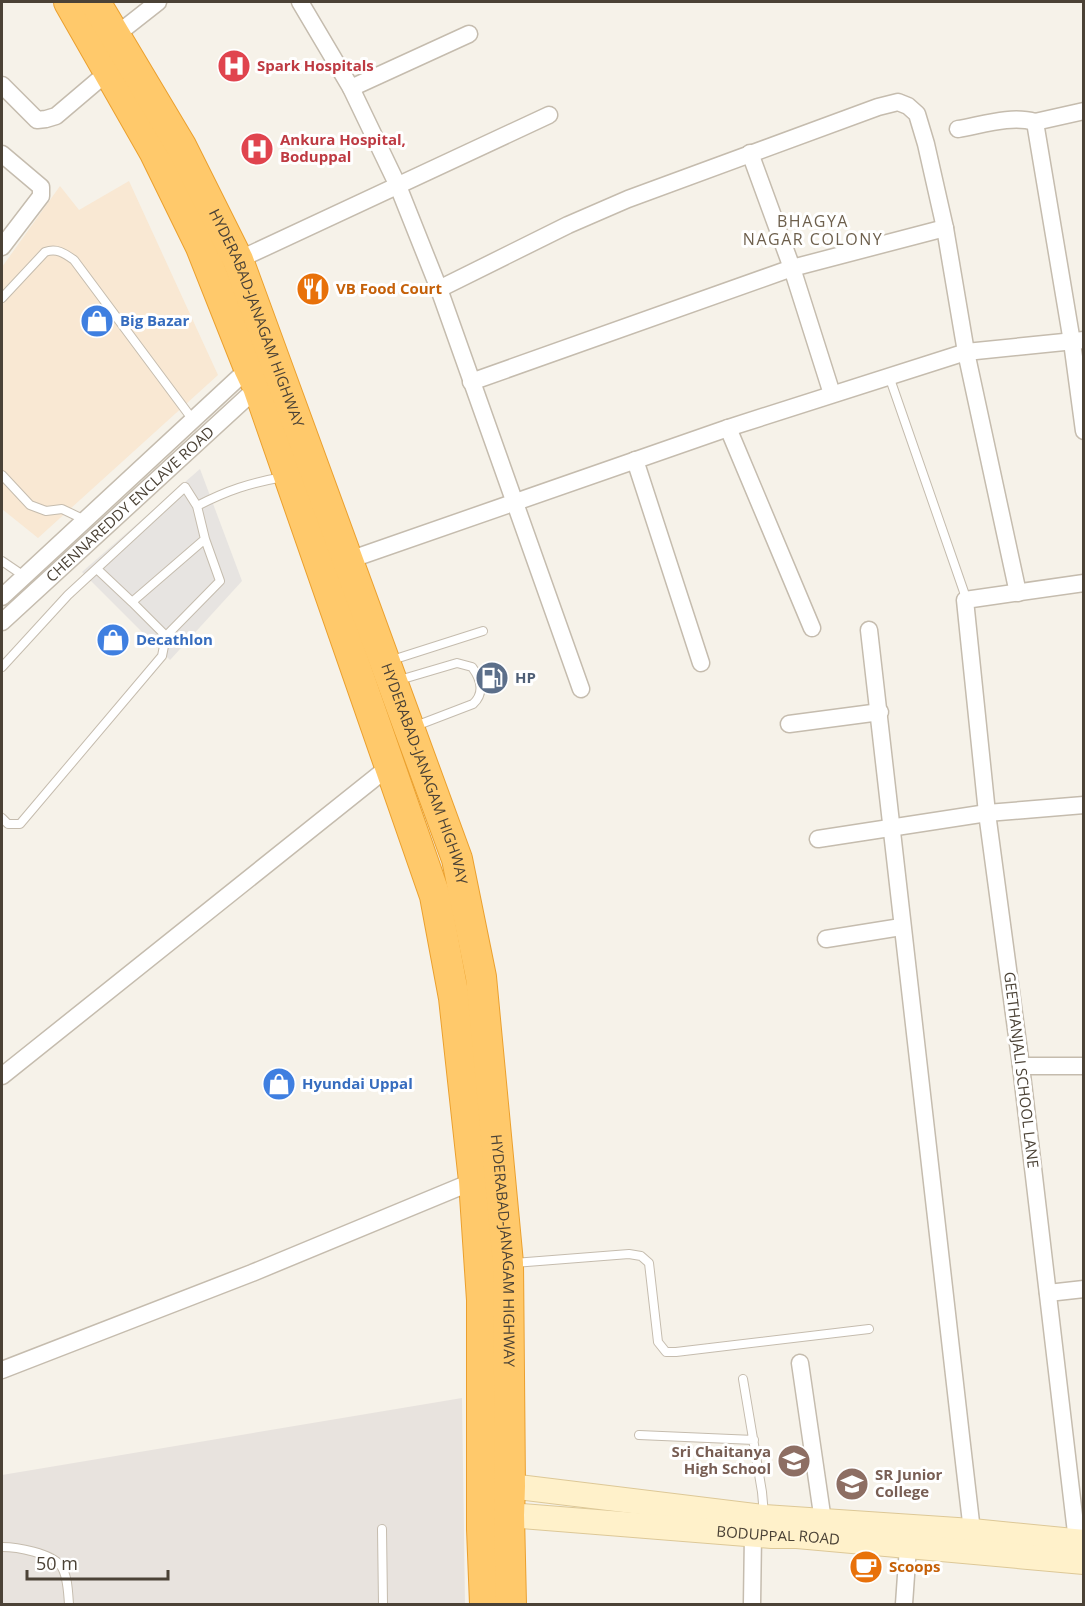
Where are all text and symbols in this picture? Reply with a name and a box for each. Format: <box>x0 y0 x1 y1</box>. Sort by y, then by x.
hospital icon: Spark Hospitals <box>216 48 252 84</box>
place label: Spark Hospitals <box>257 55 374 75</box>
place label: Ankura Hospital, Boduppal <box>280 129 406 166</box>
hospital icon: Ankura Hospital, Boduppal <box>239 131 275 167</box>
street label: HYDERABAD-JANAGAM HIGHWAY <box>205 205 310 430</box>
district label: BHAGYA NAGAR COLONY <box>743 210 883 250</box>
restaurant icon: VB Food Court <box>295 271 331 307</box>
place label: VB Food Court <box>336 278 442 298</box>
shop icon: Big Bazar <box>79 303 115 339</box>
place label: Big Bazar <box>120 310 190 330</box>
street label: CHENNAREDDY ENCLAVE ROAD <box>41 421 218 586</box>
shop icon: Decathlon <box>95 622 131 658</box>
place label: Decathlon <box>136 629 213 649</box>
street label: HYDERABAD-JANAGAM HIGHWAY <box>377 660 473 887</box>
fuel station icon: HP <box>474 660 510 696</box>
place label: HP <box>515 667 536 687</box>
street label: GEETHANJALI SCHOOL LANE <box>1000 970 1044 1169</box>
shop icon: Hyundai Uppal <box>261 1066 297 1102</box>
place label: Hyundai Uppal <box>302 1073 413 1093</box>
street label: HYDERABAD-JANAGAM HIGHWAY <box>487 1133 520 1368</box>
place label: Sri Chaitanya High School <box>671 1441 771 1478</box>
school or university icon: Sri Chaitanya High School <box>776 1443 812 1479</box>
place label: SR Junior College <box>875 1464 943 1501</box>
school or university icon: SR Junior College <box>834 1466 870 1502</box>
street label: BODUPPAL ROAD <box>716 1521 841 1549</box>
scale bar <box>27 1543 168 1581</box>
cafe icon: Scoops <box>848 1549 884 1585</box>
text: 50 m <box>36 1551 78 1575</box>
place label: Scoops <box>889 1556 941 1576</box>

